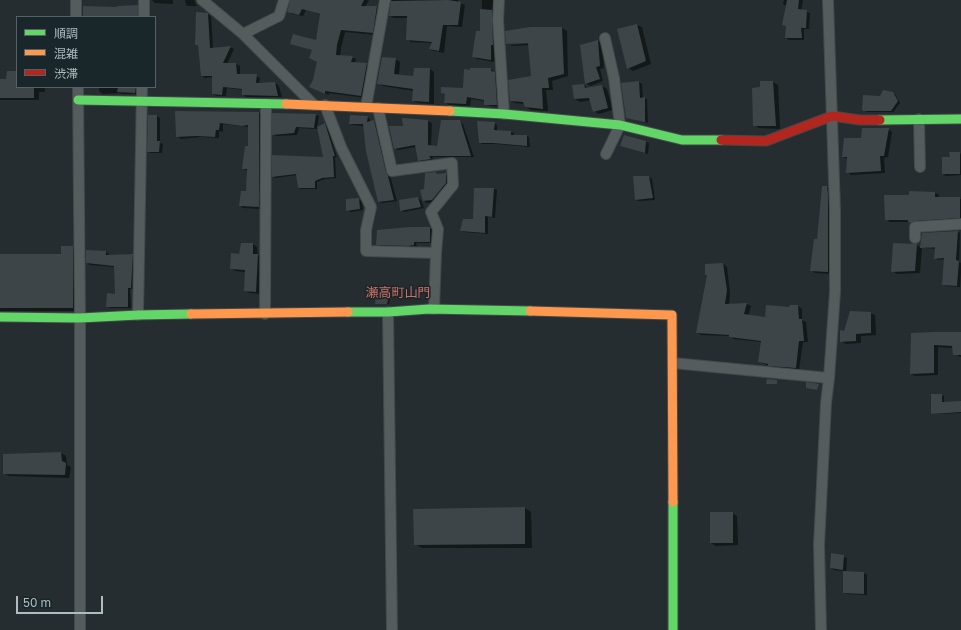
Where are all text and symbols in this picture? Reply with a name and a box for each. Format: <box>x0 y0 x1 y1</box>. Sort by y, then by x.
legend <box>16 16 156 88</box>
text: 順調 <box>54 26 78 41</box>
text: 混雑 <box>54 46 78 61</box>
text: 渋滞 <box>54 66 78 81</box>
district label: 瀬高町山門 <box>366 285 430 301</box>
scale bar <box>18 588 105 614</box>
text: 50 m <box>23 595 51 610</box>

